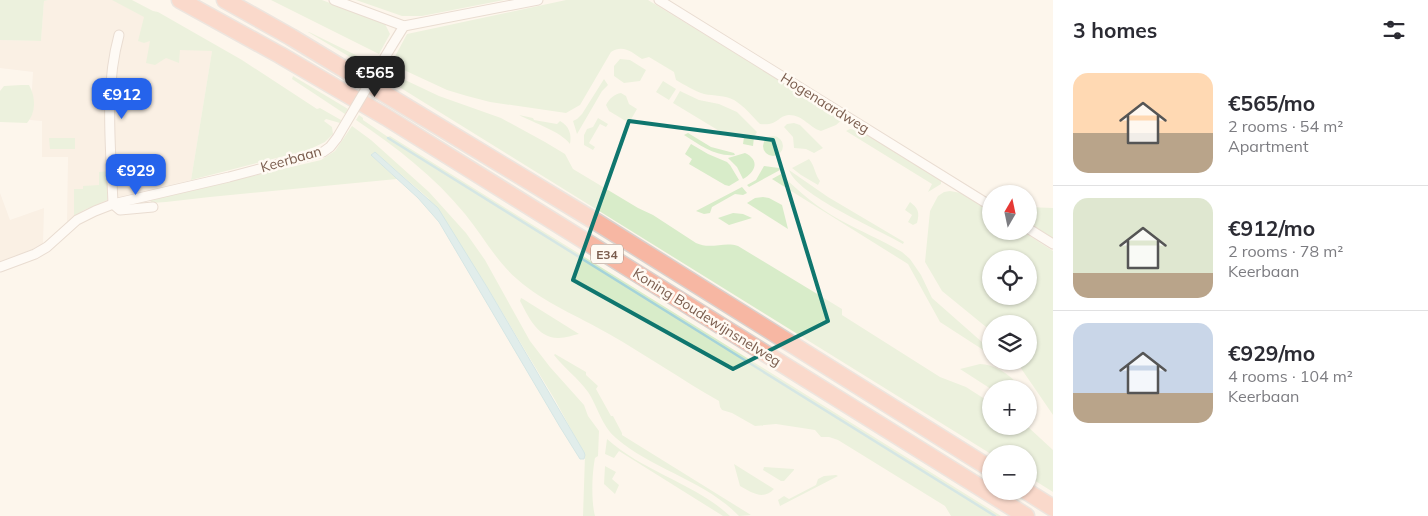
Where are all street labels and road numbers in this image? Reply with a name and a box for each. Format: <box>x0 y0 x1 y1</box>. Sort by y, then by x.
street label: Hogenaardweg <box>777 69 873 137</box>
street label: Keerbaan <box>259 142 323 176</box>
road number: E34 <box>591 244 623 264</box>
street label: Koning Boudewijnsnelweg <box>630 264 784 370</box>

